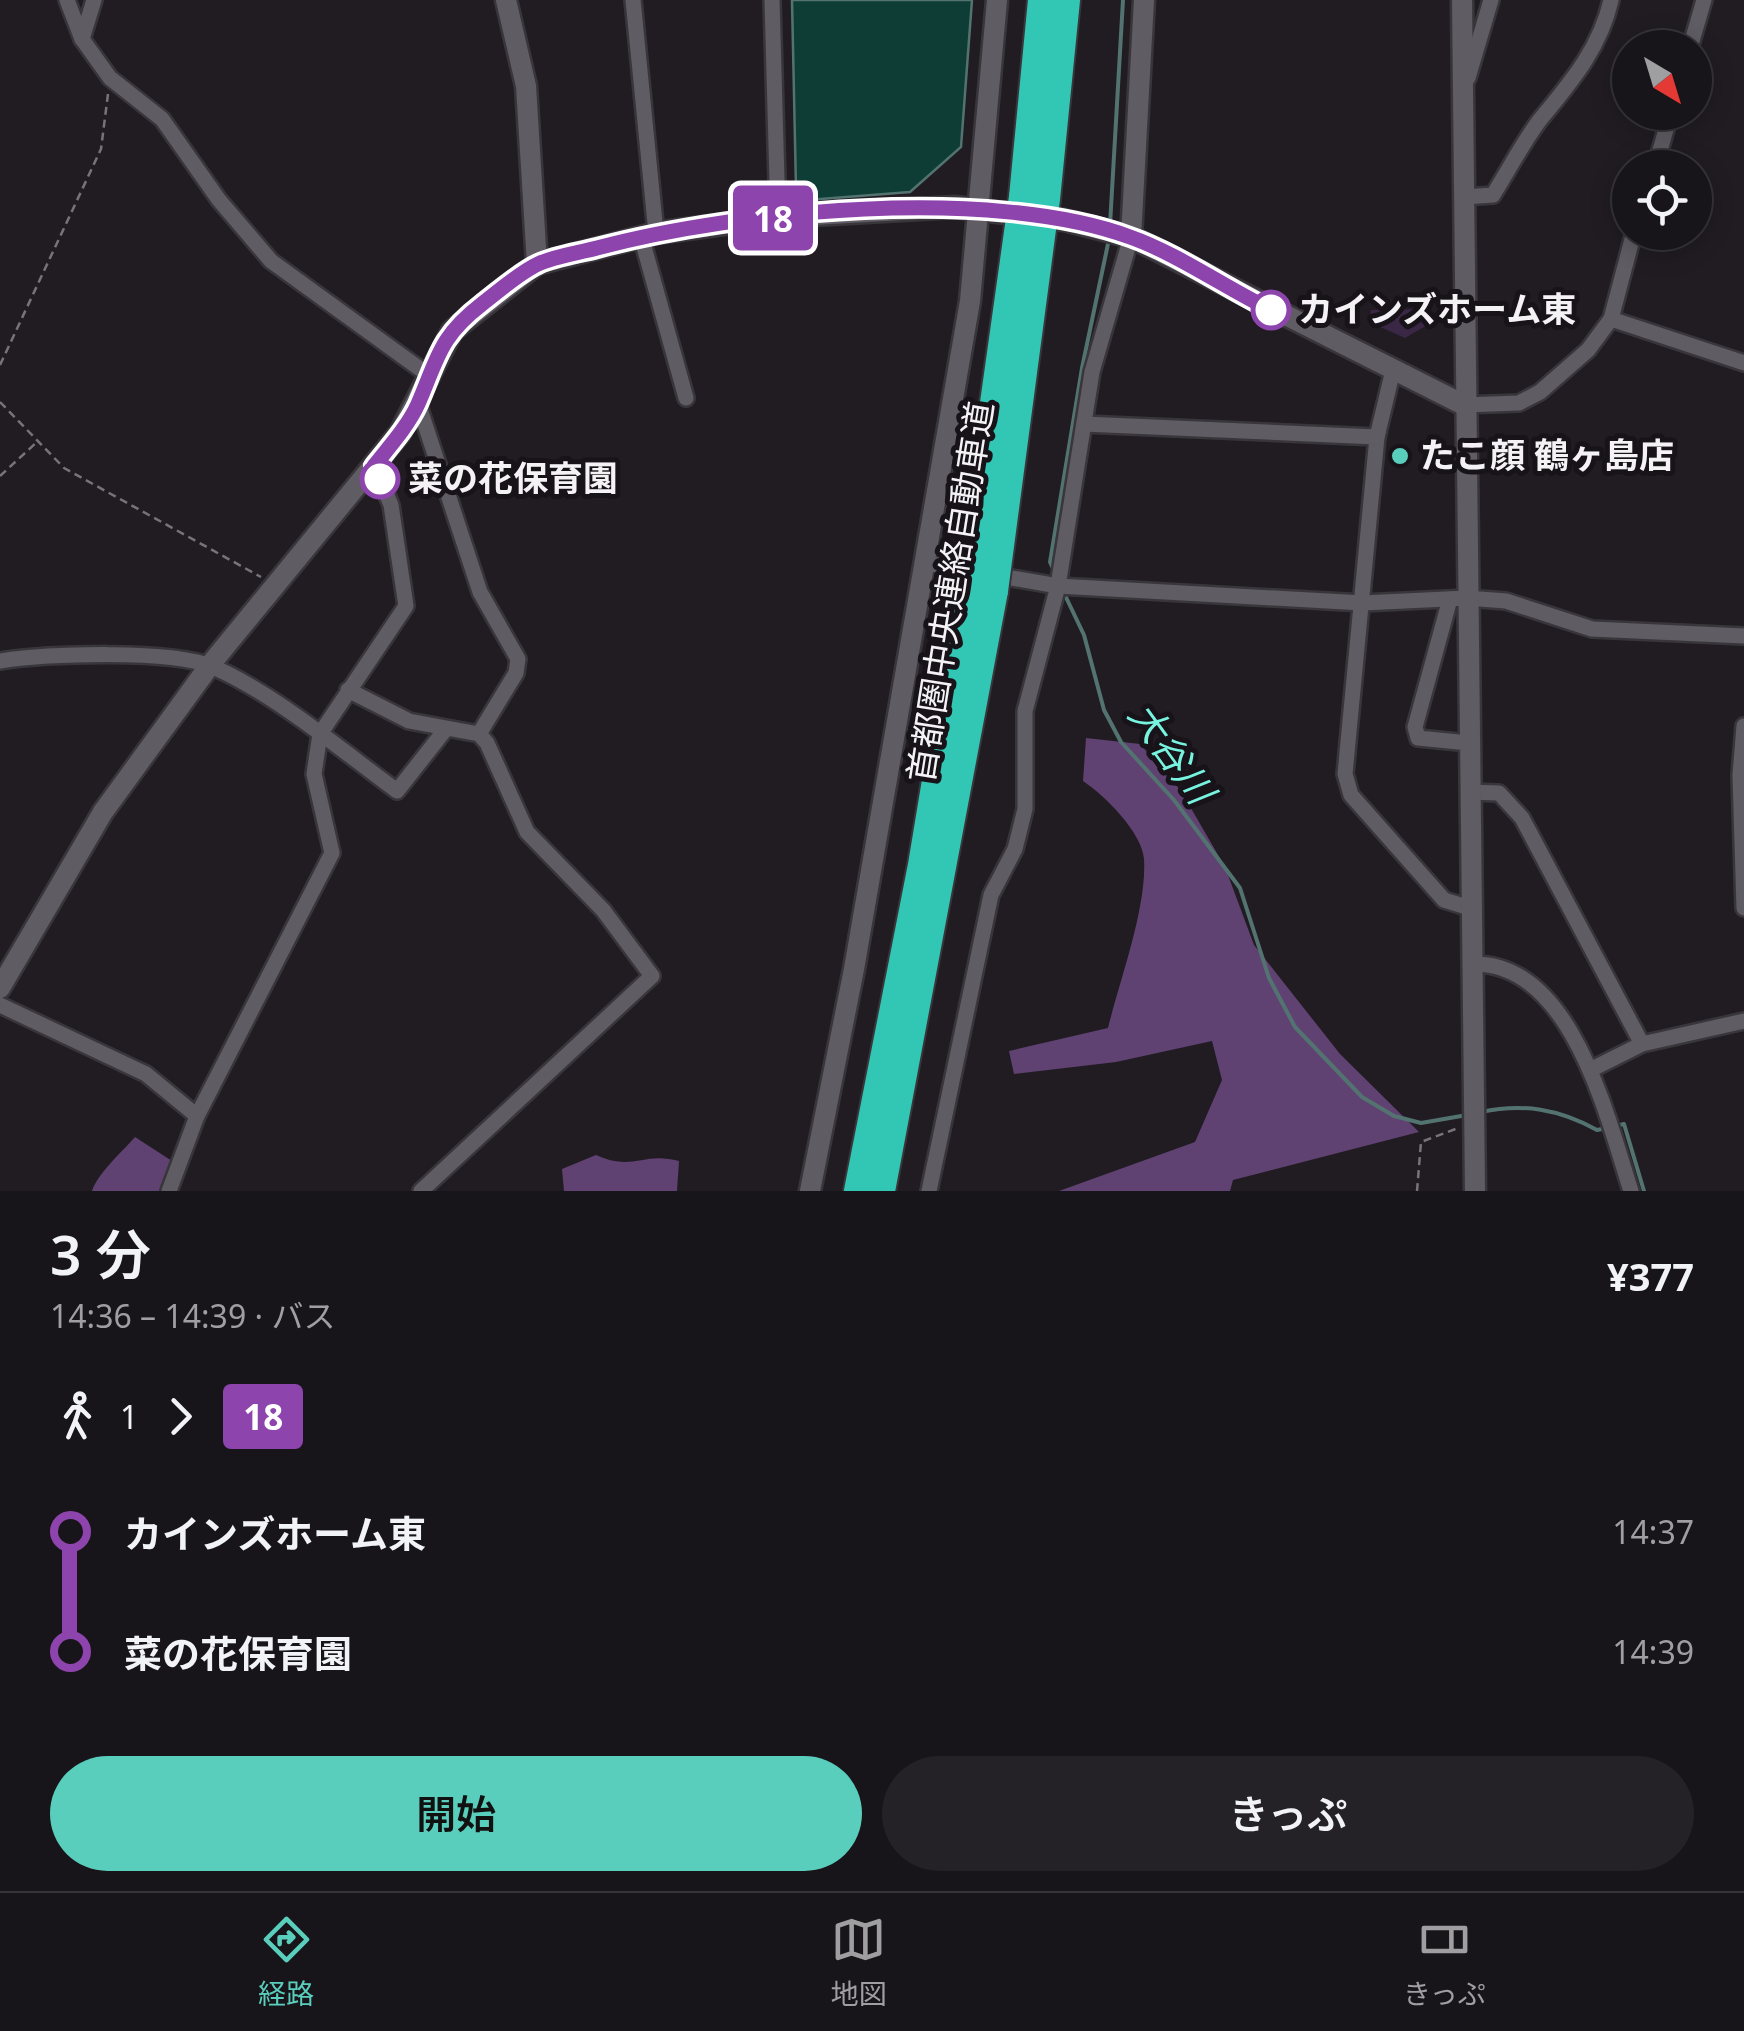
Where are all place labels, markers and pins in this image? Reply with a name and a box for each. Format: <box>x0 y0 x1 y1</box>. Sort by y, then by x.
place label: カインズホーム東 <box>1298 285 1576 332</box>
marker: カインズホーム東 <box>1252 291 1290 329</box>
place label: たこ顔 鶴ヶ島店 <box>1420 431 1674 478</box>
marker: たこ顔 鶴ヶ島店 <box>1389 445 1411 467</box>
place label: 菜の花保育園 <box>408 454 618 501</box>
marker: 菜の花保育園 <box>361 460 399 498</box>

